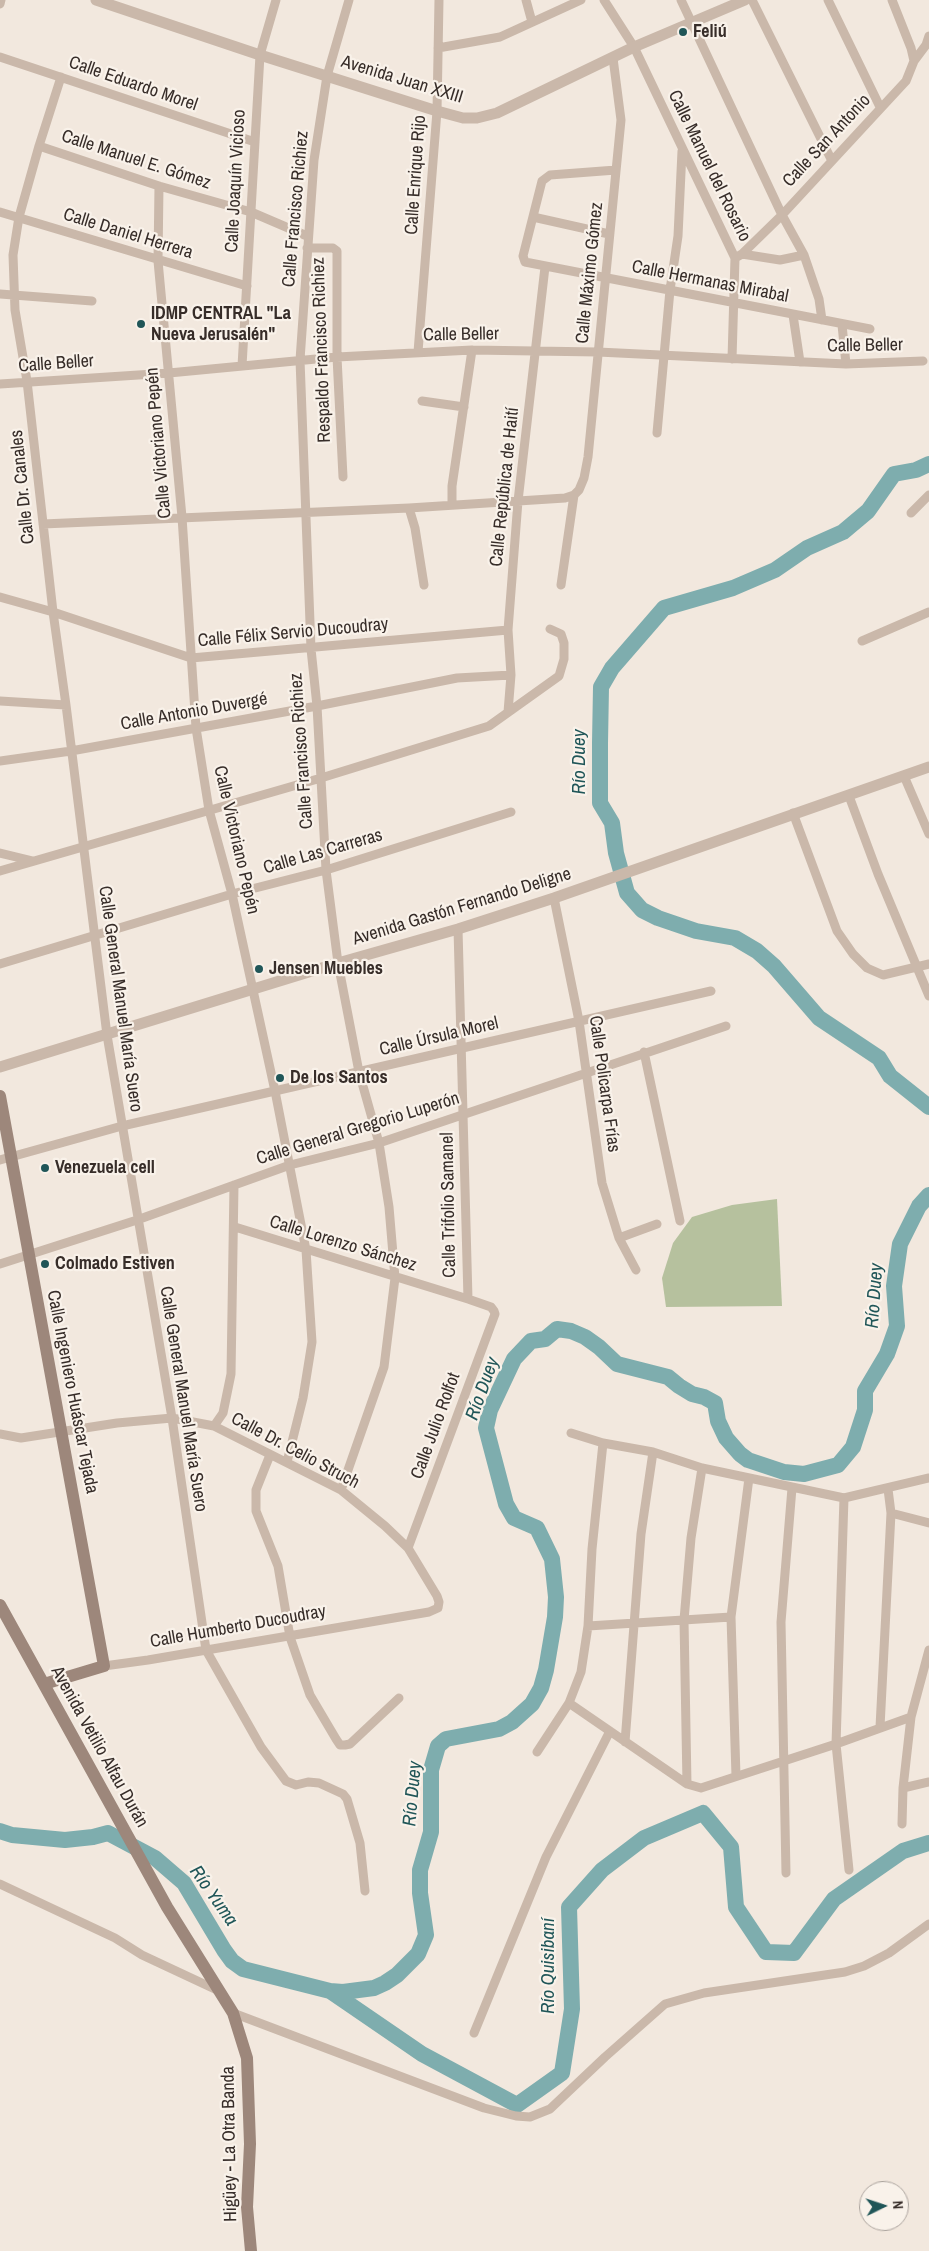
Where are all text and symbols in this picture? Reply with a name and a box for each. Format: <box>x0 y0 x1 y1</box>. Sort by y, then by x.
place label: Feliú <box>693 21 727 43</box>
marker: Feliú <box>677 26 689 38</box>
street label: Avenida Juan XXIII <box>339 51 465 109</box>
street label: Calle Eduardo Morel <box>66 52 200 116</box>
street label: Calle Manuel del Rosario <box>663 87 755 245</box>
street label: Calle San Antonio <box>779 90 875 192</box>
street label: Calle Joaquín Vicioso <box>221 109 251 253</box>
street label: Calle Enrique Rijo <box>401 115 431 235</box>
street label: Calle Manuel E. Gómez <box>59 126 213 194</box>
street label: Calle Francisco Richiez <box>278 130 314 288</box>
street label: Calle Máximo Gómez <box>572 201 608 345</box>
street label: Calle Daniel Herrera <box>61 204 195 264</box>
street label: Calle Hermanas Mirabal <box>630 256 790 308</box>
street label: Respaldo Francisco Richiez <box>308 257 336 443</box>
place label: IDMP CENTRAL "La Nueva Jerusalén" <box>151 303 291 346</box>
marker: IDMP CENTRAL "La Nueva Jerusalén" <box>135 318 147 330</box>
street label: Calle Beller <box>423 324 499 346</box>
street label: Calle Beller <box>827 335 903 357</box>
street label: Calle Beller <box>18 351 94 377</box>
street label: Calle Victoriano Pepén <box>142 367 176 519</box>
street label: Calle República de Haití <box>486 406 524 568</box>
street label: Calle Dr. Canales <box>6 429 40 545</box>
street label: Calle Félix Servio Ducoudray <box>197 614 389 652</box>
street label: Calle Francisco Richiez <box>286 672 318 830</box>
street label: Calle Antonio Duvergé <box>119 688 269 736</box>
water label: Río Duey <box>569 730 591 794</box>
street label: Calle Victoriano Pepén <box>208 764 264 916</box>
street label: Calle Las Carreras <box>261 825 385 879</box>
street label: Avenida Gastón Fernando Deligne <box>350 863 574 951</box>
street label: Calle General Manuel María Suero <box>93 885 147 1113</box>
place label: Jensen Muebles <box>269 958 383 980</box>
marker: Jensen Muebles <box>253 963 265 975</box>
street label: Calle Úrsula Morel <box>377 1013 501 1061</box>
street label: Calle Policarpa Frías <box>584 1014 624 1154</box>
place label: De los Santos <box>290 1067 388 1089</box>
marker: De los Santos <box>274 1072 286 1084</box>
street label: Calle General Gregorio Luperón <box>254 1088 462 1170</box>
street label: Calle Trifolio Samanel <box>437 1132 461 1278</box>
place label: Venezuela cell <box>55 1157 155 1179</box>
marker: Venezuela cell <box>39 1162 51 1174</box>
street label: Calle Lorenzo Sánchez <box>267 1211 419 1277</box>
place label: Colmado Estiven <box>55 1253 175 1275</box>
marker: Colmado Estiven <box>39 1258 51 1270</box>
water label: Río Duey <box>861 1263 889 1329</box>
street label: Calle General Manuel María Suero <box>154 1285 212 1513</box>
street label: Calle Ingeniero Huáscar Tejada <box>42 1288 102 1496</box>
water label: Río Duey <box>461 1355 505 1423</box>
street label: Calle Julio Rolfot <box>407 1370 465 1482</box>
street label: Calle Dr. Celio Struch <box>227 1408 363 1494</box>
street label: Calle Humberto Ducoudray <box>148 1601 328 1653</box>
street label: Avenida Vetilio Alfau Durán <box>46 1663 152 1831</box>
water label: Río Duey <box>399 1761 427 1827</box>
water label: Río Yuma <box>184 1862 242 1930</box>
water label: Río Quisibaní <box>538 1918 560 2014</box>
street label: Higüey - La Otra Banda <box>218 2066 242 2222</box>
north arrow <box>859 2181 909 2231</box>
text: N <box>889 2200 907 2210</box>

